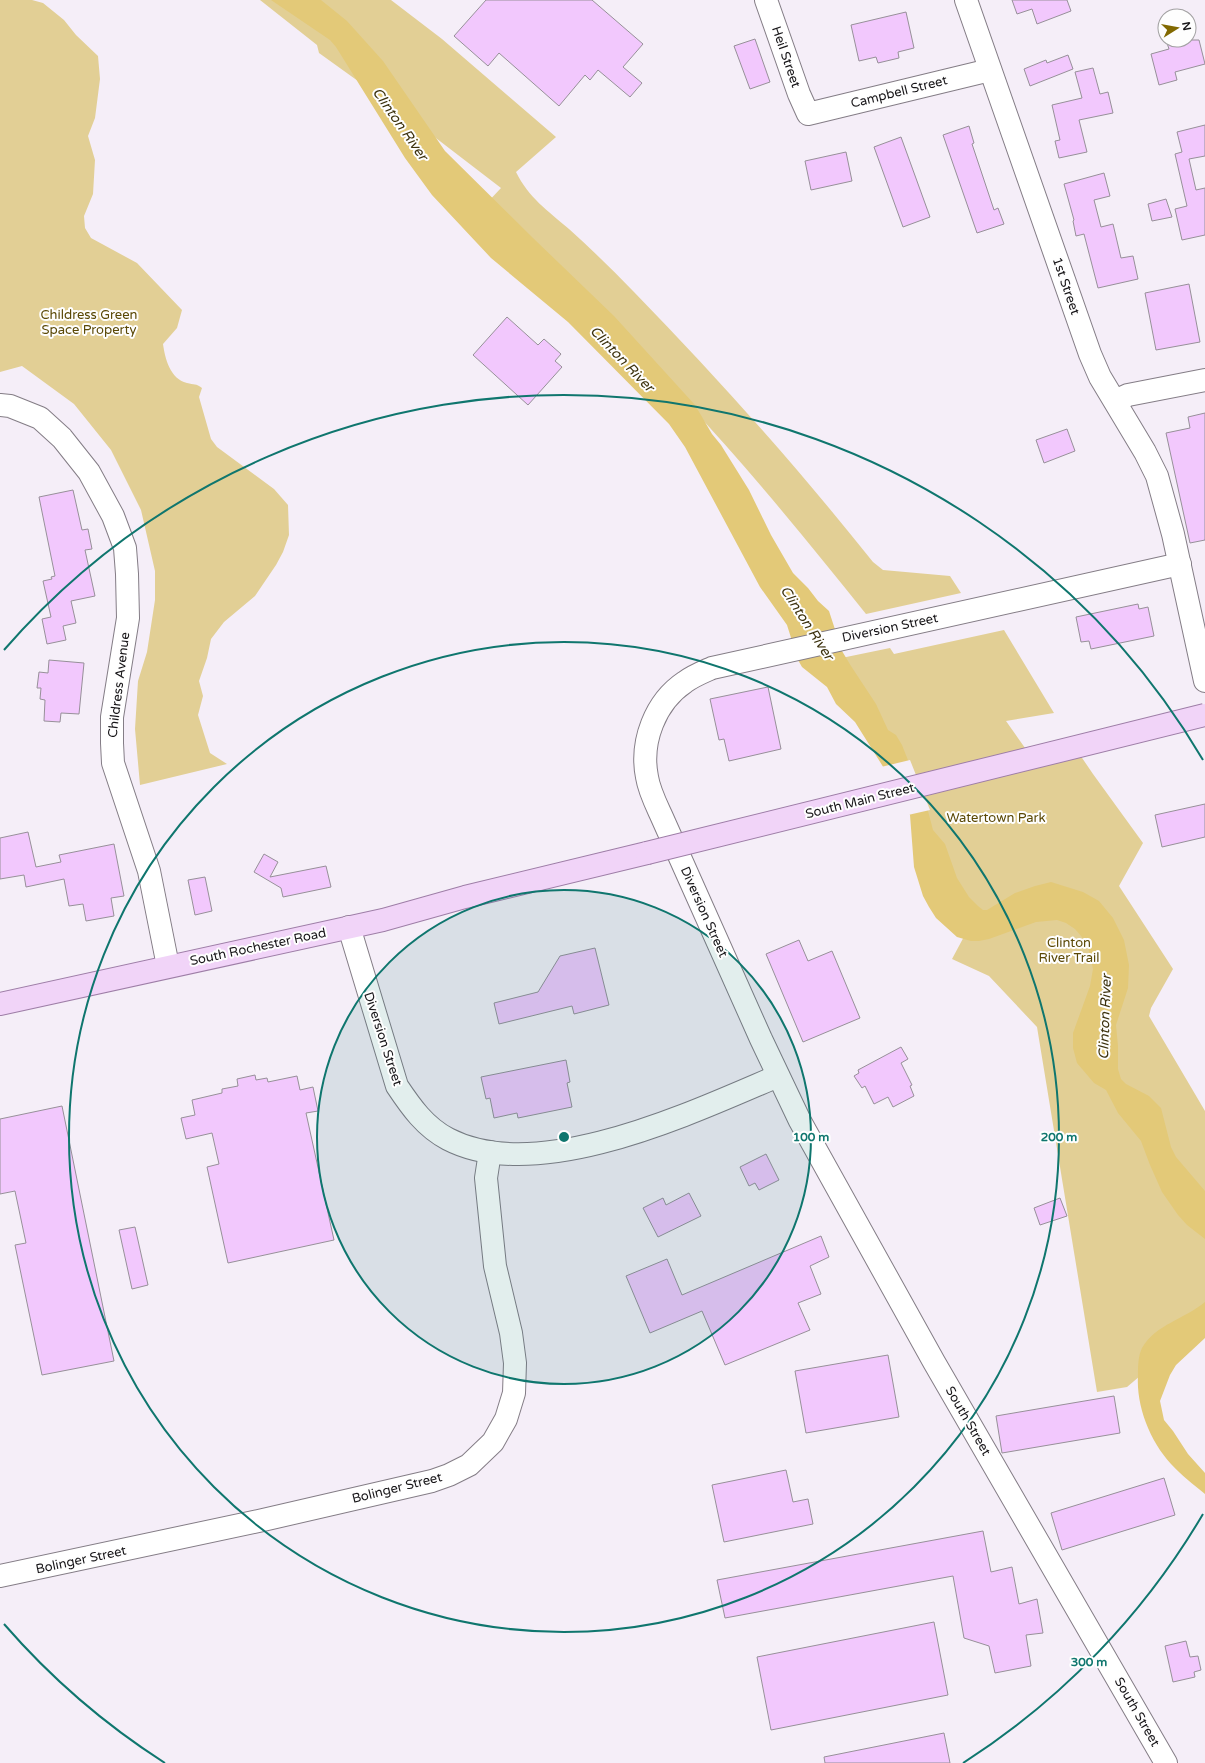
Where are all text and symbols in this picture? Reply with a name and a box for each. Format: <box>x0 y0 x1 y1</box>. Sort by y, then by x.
north arrow <box>1157 8 1197 48</box>
text: N <box>1179 21 1194 32</box>
street label: Heil Street <box>768 24 804 90</box>
street label: Campbell Street <box>849 72 949 112</box>
water label: Clinton River <box>369 84 432 165</box>
street label: 1st Street <box>1049 255 1083 317</box>
park label: Childress Green Space Property <box>41 307 137 338</box>
water label: Clinton River <box>586 323 659 397</box>
water label: Clinton River <box>777 583 838 665</box>
street label: Diversion Street <box>840 610 940 646</box>
street label: Childress Avenue <box>105 631 133 739</box>
street label: South Main Street <box>804 780 916 822</box>
park label: Watertown Park <box>946 810 1046 826</box>
street label: Diversion Street <box>677 864 731 960</box>
street label: South Rochester Road <box>188 925 328 969</box>
park label: Clinton River Trail <box>1039 935 1099 966</box>
water label: Clinton River <box>1095 973 1115 1060</box>
street label: Diversion Street <box>360 990 406 1088</box>
centre of rings <box>557 1130 571 1144</box>
text: 100 m <box>793 1130 829 1144</box>
text: 200 m <box>1041 1130 1077 1144</box>
street label: South Street <box>942 1384 994 1458</box>
street label: Bolinger Street <box>350 1469 444 1507</box>
street label: Bolinger Street <box>34 1543 128 1577</box>
text: 300 m <box>1071 1655 1107 1669</box>
street label: South Street <box>1111 1675 1163 1749</box>

